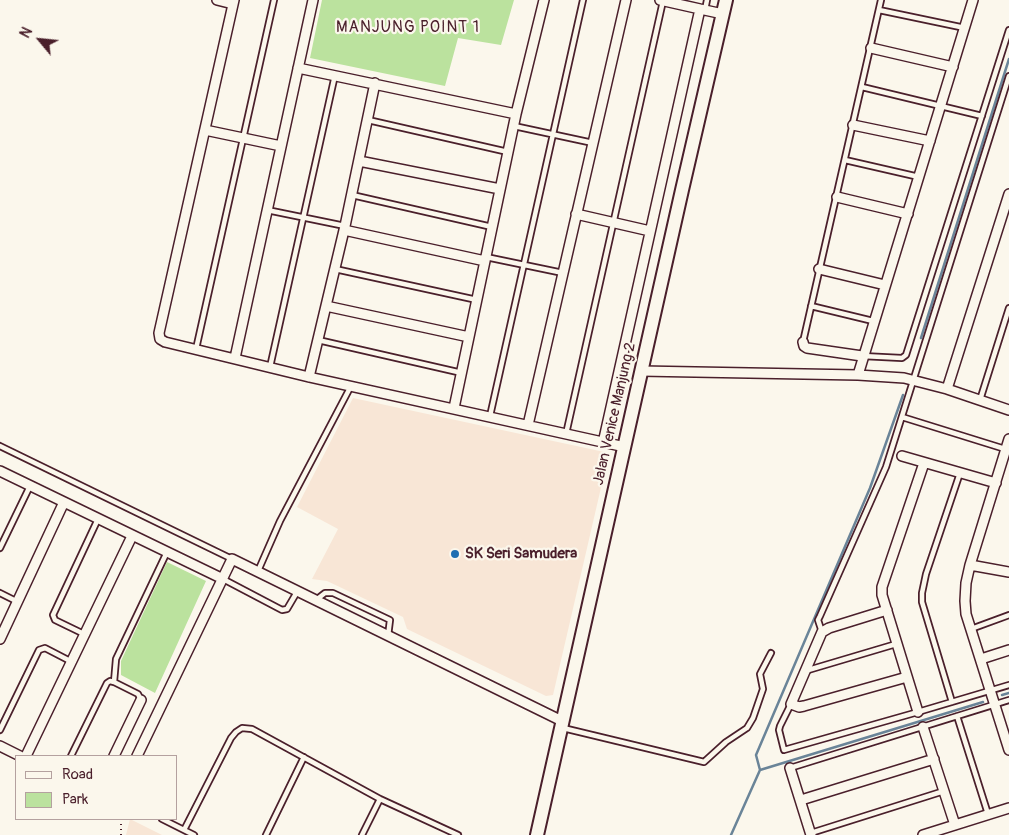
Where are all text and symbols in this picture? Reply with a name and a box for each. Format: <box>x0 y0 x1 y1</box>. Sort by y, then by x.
north arrow <box>15 15 65 65</box>
district label: MANJUNG POINT 1 <box>334 18 482 38</box>
text: N <box>17 25 36 41</box>
street label: Jalan Venice Manjung 2 <box>590 341 640 487</box>
place label: SK Seri Samudera <box>465 545 577 563</box>
marker: SK Seri Samudera <box>449 548 461 560</box>
legend <box>15 755 178 820</box>
text: Road <box>62 765 93 784</box>
text: Park <box>62 790 88 809</box>

